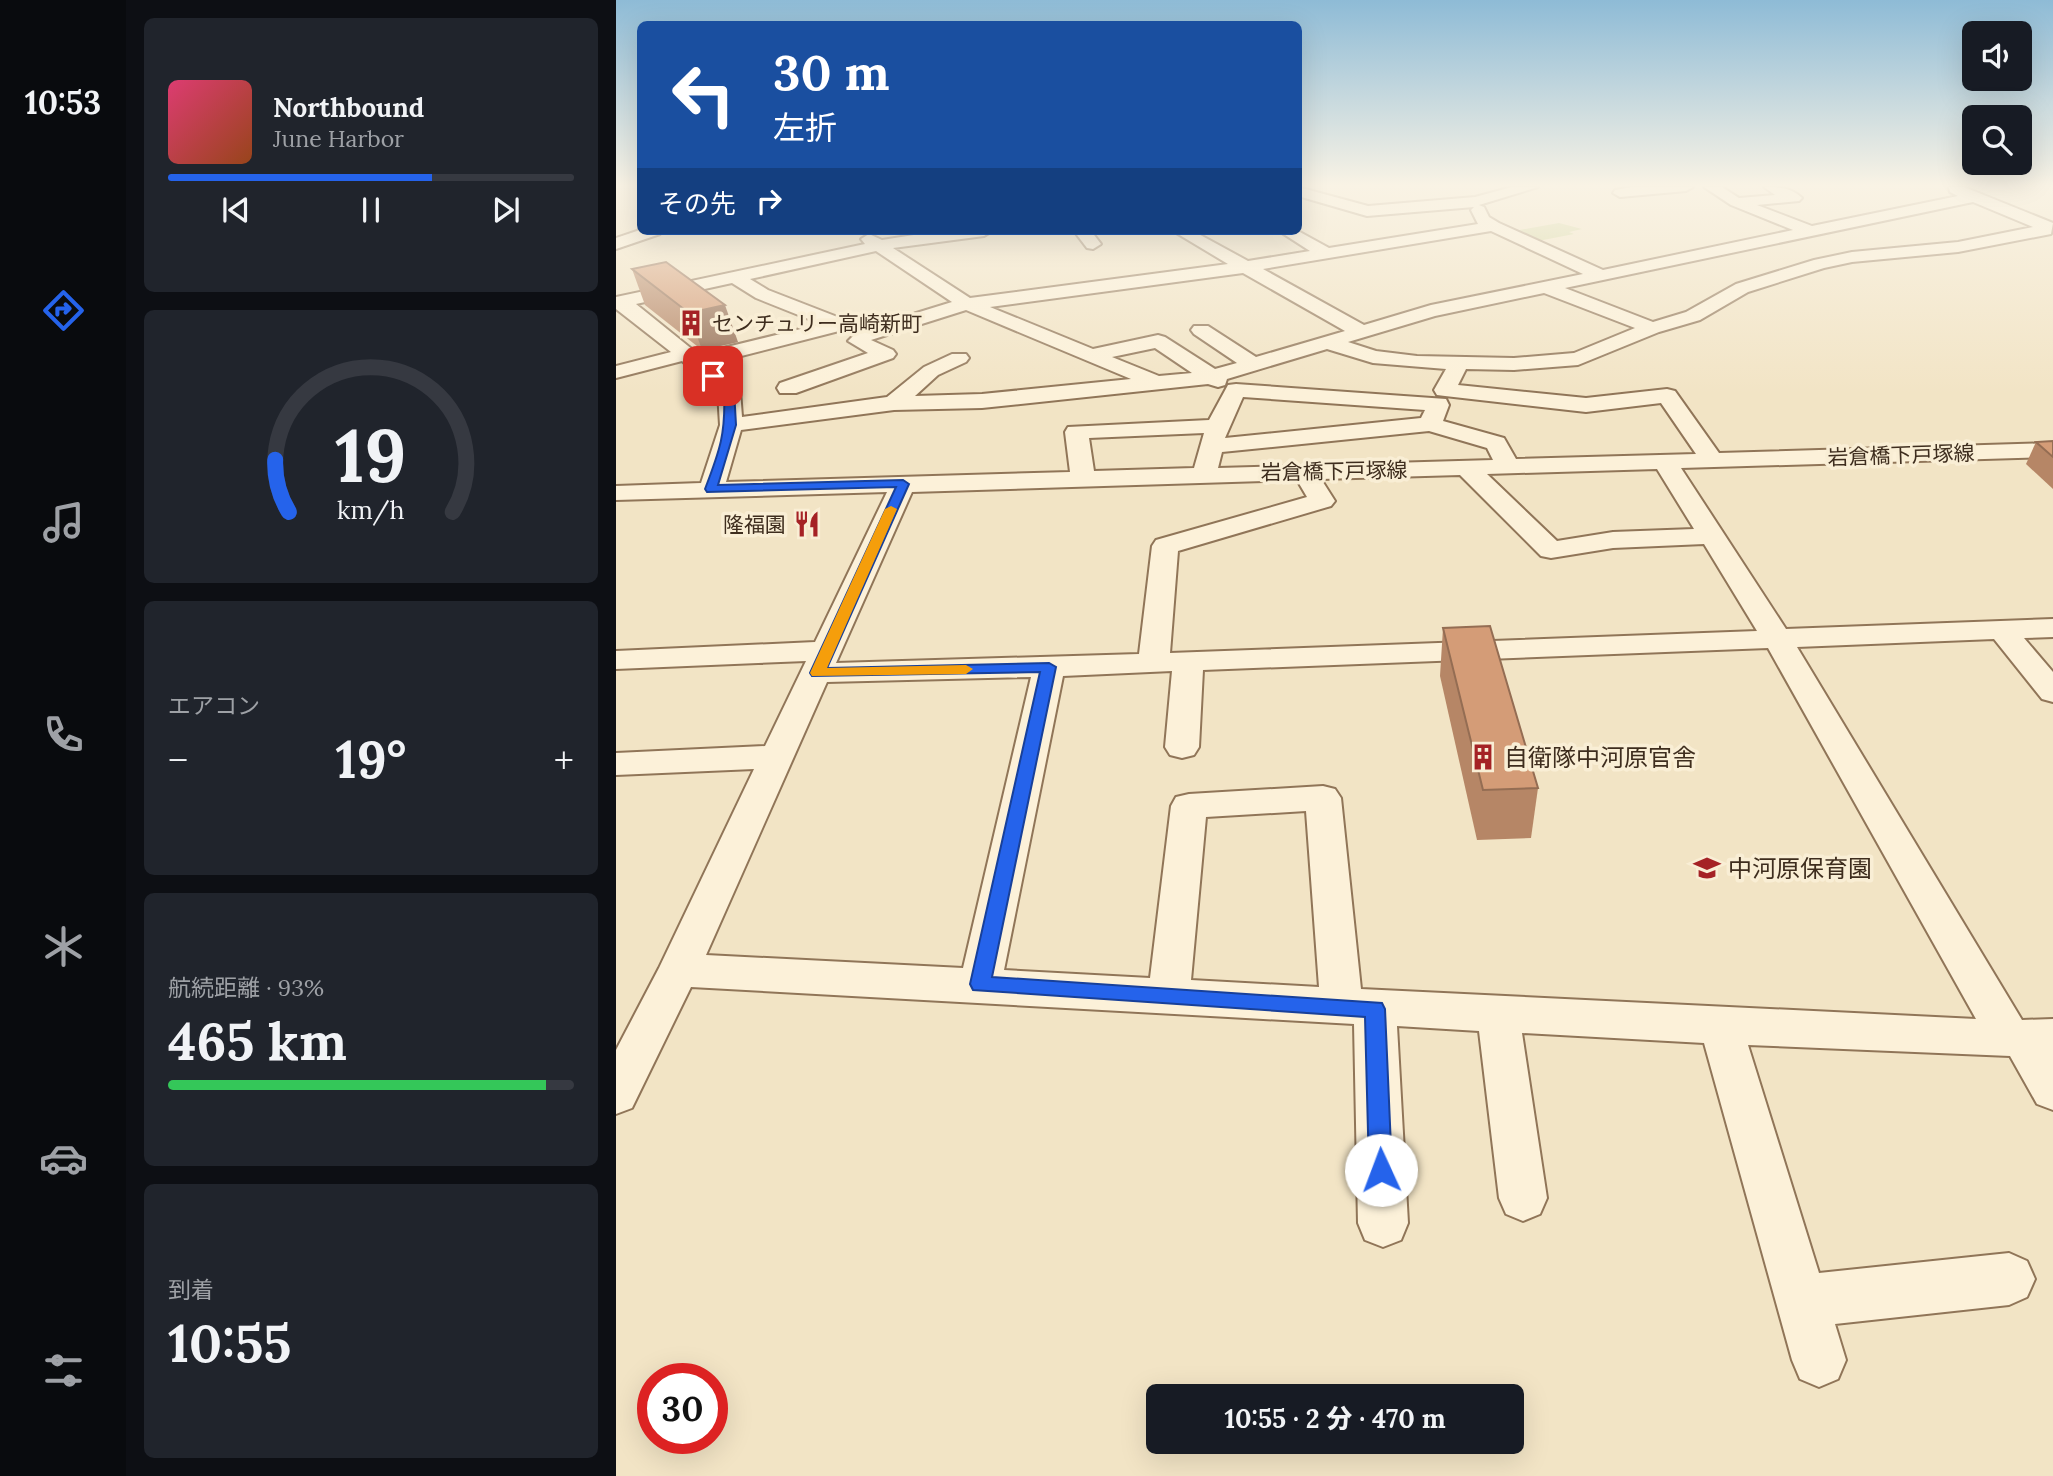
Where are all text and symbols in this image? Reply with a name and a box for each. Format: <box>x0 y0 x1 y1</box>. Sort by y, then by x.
map controls <box>1962 21 2032 175</box>
button: sound <box>1962 21 2032 91</box>
text: 30 m <box>773 41 890 103</box>
icon: left <box>658 49 749 140</box>
text: 10:53 <box>25 82 101 123</box>
text: Northbound <box>273 91 424 124</box>
button: search <box>1962 105 2032 175</box>
text: 左折 <box>773 107 837 148</box>
text: June Harbor <box>273 124 404 153</box>
icon: right <box>750 182 788 220</box>
text: その先 <box>658 187 736 220</box>
icon: previous <box>217 191 255 229</box>
icon: pause <box>352 191 390 229</box>
icon: next <box>487 191 525 229</box>
icon: directions <box>39 286 88 335</box>
building icon: センチュリー高崎新町 <box>676 308 706 338</box>
place label: センチュリー高崎新町 <box>712 310 922 337</box>
pin <box>683 346 743 406</box>
icon: arrive <box>694 357 732 395</box>
text: 19 <box>335 410 407 503</box>
street label: 岩倉橋下戸塚線 <box>1827 439 1975 471</box>
street label: 岩倉橋下戸塚線 <box>1260 456 1408 486</box>
text: km/h <box>337 494 405 526</box>
icon: music <box>39 498 88 547</box>
restaurant icon: 隆福園 <box>792 509 822 539</box>
place label: 隆福園 <box>723 511 786 538</box>
text: エアコン <box>168 691 260 720</box>
icon: phone <box>39 710 88 759</box>
text: 19° <box>336 726 406 792</box>
text: − <box>168 736 188 784</box>
text: + <box>554 736 574 784</box>
building icon: 自衛隊中河原官舎 <box>1468 742 1498 772</box>
place label: 自衛隊中河原官舎 <box>1504 742 1696 773</box>
school or university icon: 中河原保育園 <box>1692 853 1722 883</box>
place label: 中河原保育園 <box>1728 853 1872 884</box>
icon: climate <box>39 922 88 971</box>
text: 航続距離 · 93% <box>168 973 324 1002</box>
text: 465 km <box>168 1008 347 1074</box>
position arrow <box>1344 1133 1418 1207</box>
icon: car <box>39 1134 88 1183</box>
text: 到着 <box>168 1275 214 1304</box>
text: 10:55 <box>168 1310 291 1376</box>
icon: filters <box>39 1346 88 1395</box>
speed limit sign: 30 <box>637 1363 728 1454</box>
text: 10:55 · 2 分 · 470 m <box>1224 1402 1446 1435</box>

